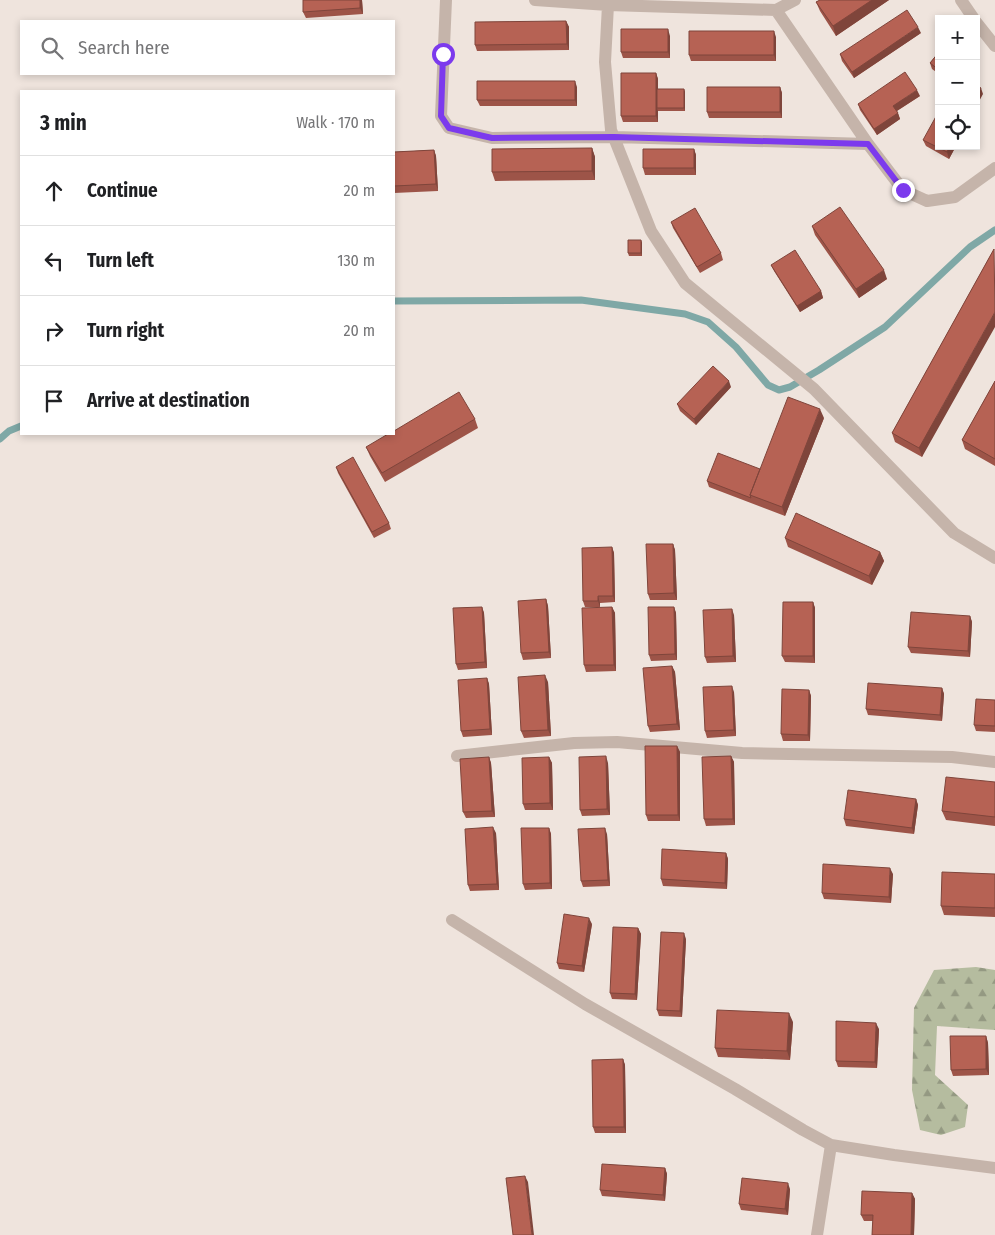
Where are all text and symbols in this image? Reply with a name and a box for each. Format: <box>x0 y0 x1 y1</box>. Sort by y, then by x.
map controls <box>935 15 980 150</box>
button: + <box>935 15 980 60</box>
search box <box>20 20 395 75</box>
icon: search <box>38 34 66 62</box>
text: Search here <box>78 36 170 59</box>
route start <box>432 43 455 66</box>
button: − <box>935 60 980 105</box>
button: locate <box>935 105 980 150</box>
text: 3 min <box>40 110 87 136</box>
text: Walk · 170 m <box>296 113 375 132</box>
icon: ahead <box>40 177 68 205</box>
text: Continue <box>87 179 158 202</box>
route end <box>892 179 915 202</box>
text: 20 m <box>344 181 375 200</box>
icon: left <box>40 247 68 275</box>
text: Turn left <box>87 249 154 272</box>
text: 130 m <box>337 251 375 270</box>
icon: right <box>40 317 68 345</box>
text: Turn right <box>87 319 164 342</box>
text: 20 m <box>344 321 375 340</box>
icon: arrive <box>40 387 68 415</box>
text: Arrive at destination <box>87 389 250 412</box>

